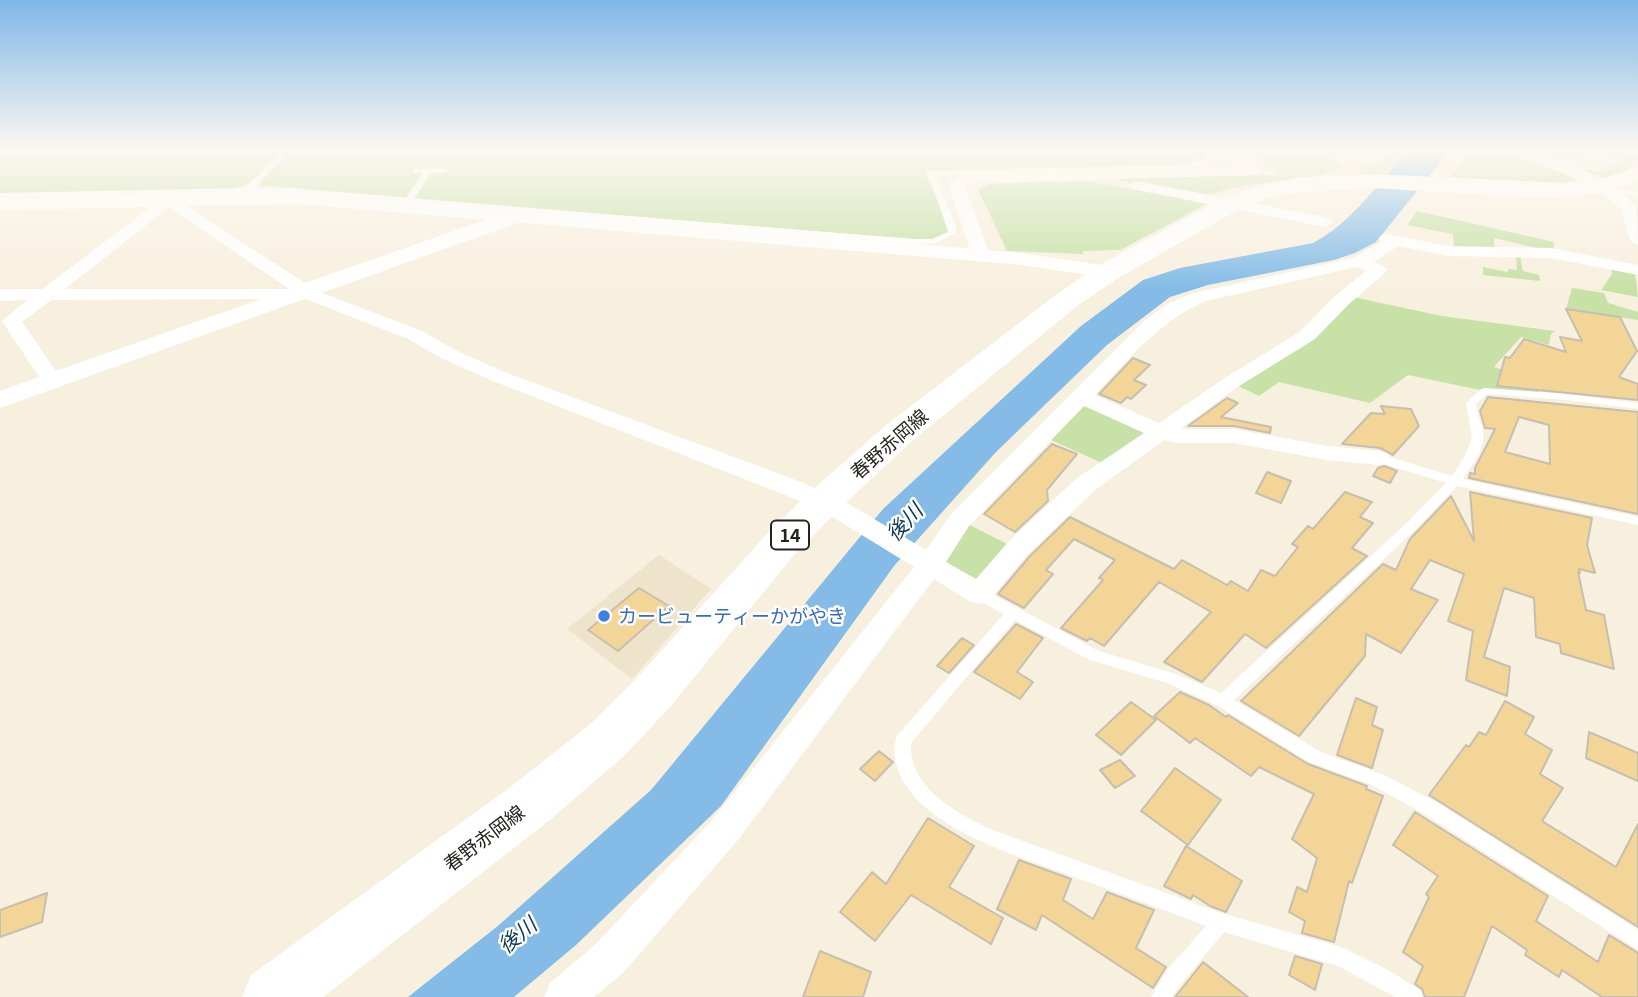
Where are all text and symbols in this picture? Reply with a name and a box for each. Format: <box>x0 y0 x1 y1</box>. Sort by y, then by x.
street label: 春野赤岡線 <box>846 404 932 484</box>
water label: 後川 <box>880 498 928 546</box>
road number: 14 <box>771 520 809 550</box>
place label: カービューティーかがやき <box>618 605 846 627</box>
marker: カービューティーかがやき <box>596 608 612 624</box>
street label: 春野赤岡線 <box>439 800 529 876</box>
water label: 後川 <box>493 912 541 958</box>

